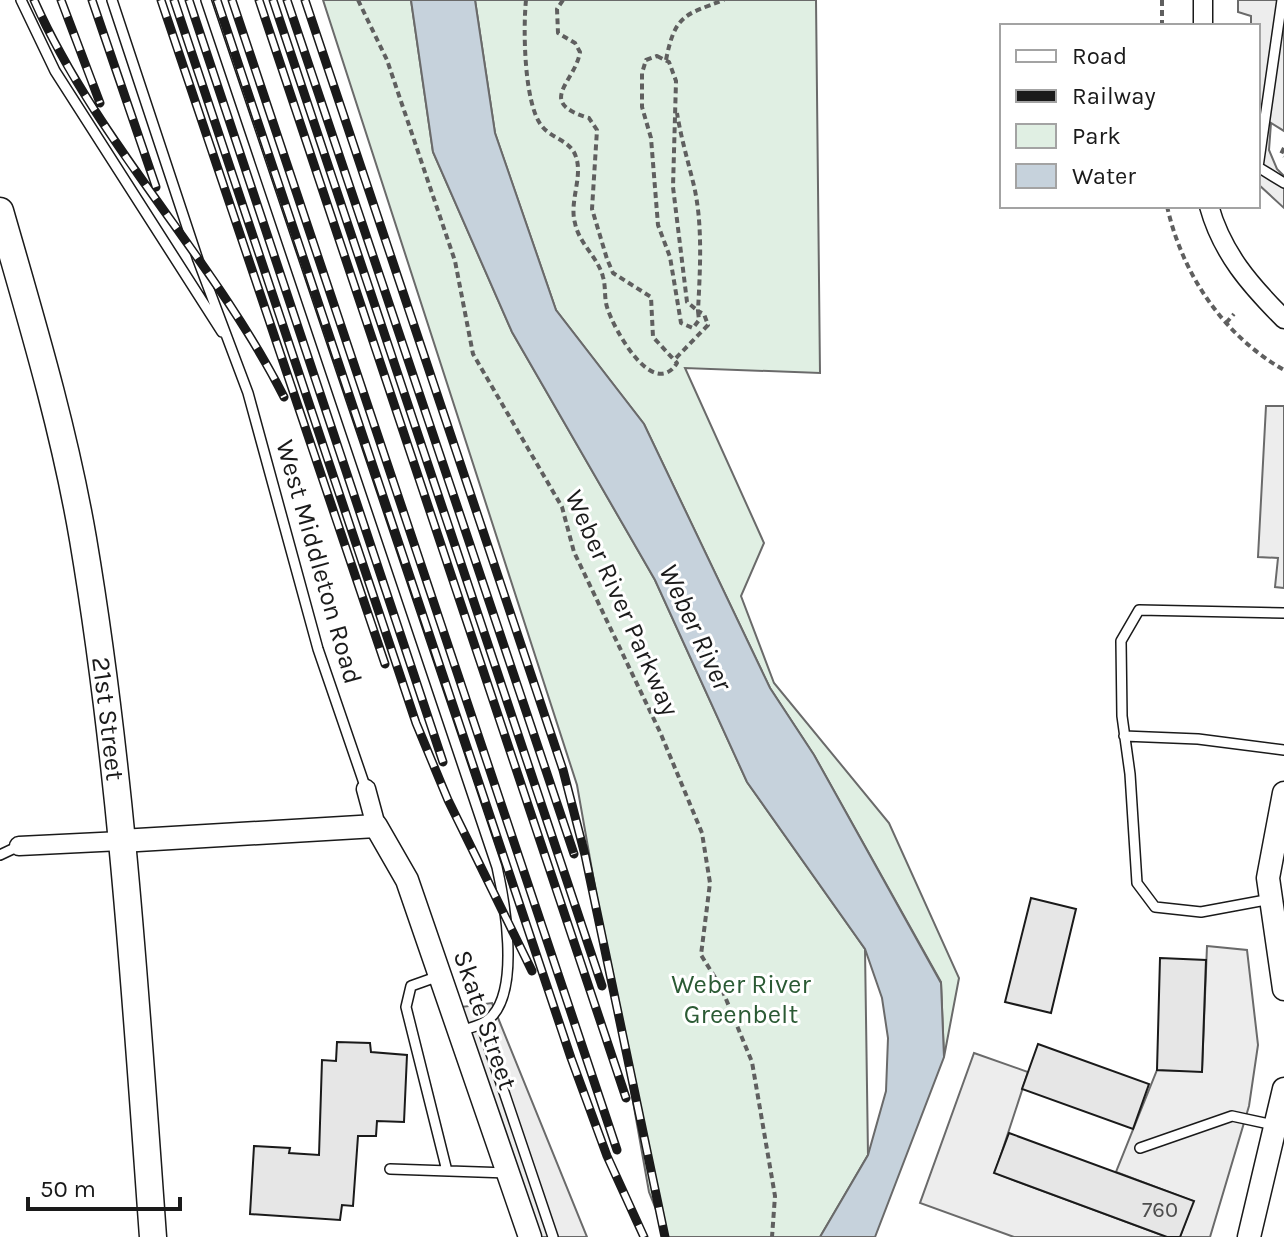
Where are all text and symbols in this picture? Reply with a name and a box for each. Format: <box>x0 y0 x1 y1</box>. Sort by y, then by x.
legend <box>1000 24 1260 208</box>
text: Road <box>1072 42 1127 70</box>
text: Railway <box>1072 82 1156 110</box>
text: Park <box>1072 122 1121 150</box>
text: Water <box>1072 162 1136 190</box>
street label: West Middleton Road <box>269 436 369 688</box>
street label: Weber River Parkway <box>558 485 686 721</box>
water label: Weber River <box>652 558 740 697</box>
street label: 21st Street <box>85 655 131 782</box>
street label: Skate Street <box>447 946 523 1094</box>
park label: Weber River Greenbelt <box>671 969 811 1030</box>
scale bar <box>28 1161 180 1211</box>
text: 50 m <box>40 1175 96 1203</box>
house number: 760 <box>1142 1197 1178 1223</box>

